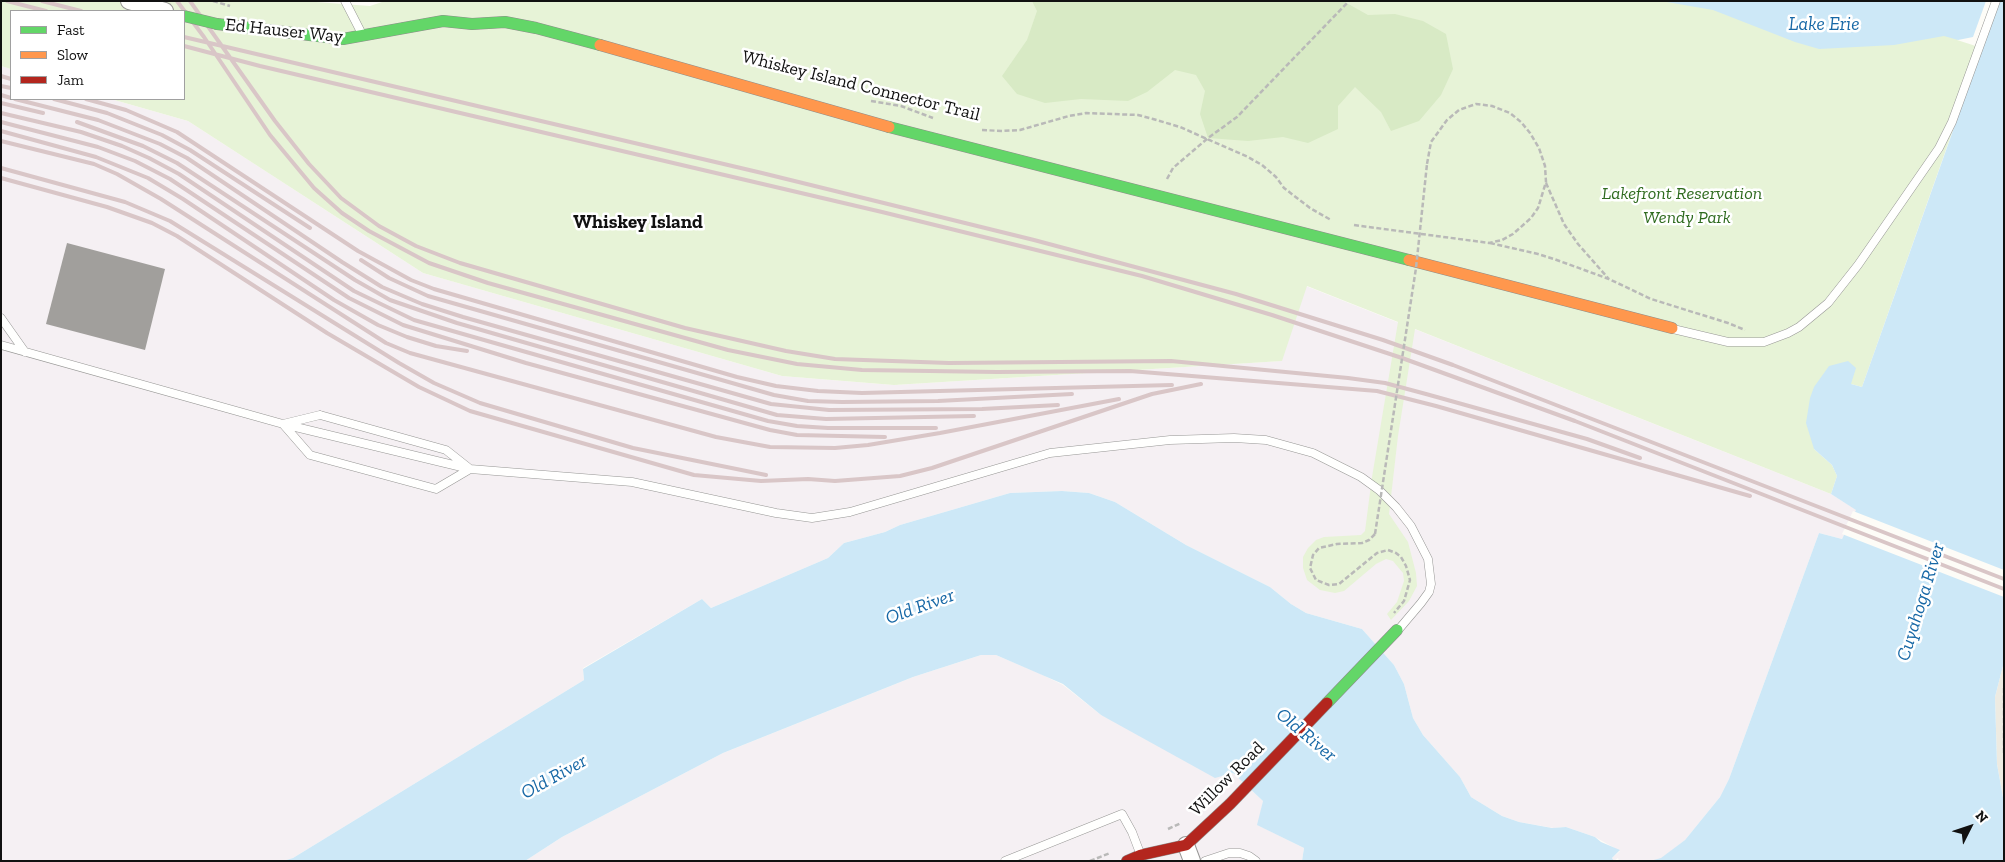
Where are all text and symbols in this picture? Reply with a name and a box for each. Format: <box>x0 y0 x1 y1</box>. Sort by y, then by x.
legend <box>10 10 185 100</box>
street label: Ed Hauser Way <box>224 14 344 48</box>
water label: Lake Erie <box>1789 14 1859 36</box>
text: Fast <box>57 21 85 39</box>
text: Slow <box>57 46 88 64</box>
street label: Whiskey Island Connector Trail <box>740 46 982 126</box>
text: Jam <box>57 71 84 89</box>
park label: Lakefront Reservation <box>1602 183 1762 205</box>
park label: Wendy Park <box>1643 207 1731 229</box>
district label: Whiskey Island <box>573 212 703 234</box>
water label: Cuyahoga River <box>1892 540 1950 664</box>
water label: Old River <box>882 584 958 630</box>
water label: Old River <box>1271 703 1341 767</box>
street label: Willow Road <box>1185 737 1269 821</box>
water label: Old River <box>517 750 591 804</box>
north arrow <box>1945 802 1995 852</box>
text: N <box>1972 807 1992 826</box>

